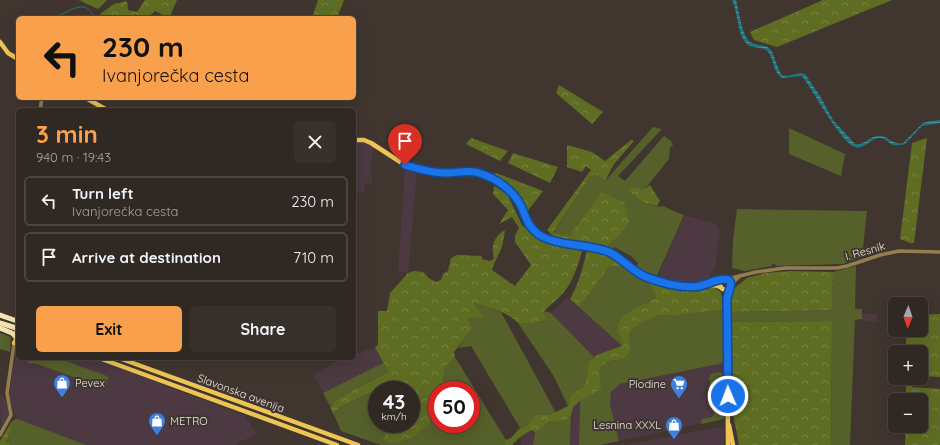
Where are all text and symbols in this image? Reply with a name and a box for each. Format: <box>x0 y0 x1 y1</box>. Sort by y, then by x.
text: 230 m <box>102 29 184 64</box>
icon: left <box>36 32 88 84</box>
text: Ivanjorečka cesta <box>102 64 249 87</box>
text: 3 min <box>36 119 98 149</box>
button: close <box>294 121 336 163</box>
pin <box>388 124 422 165</box>
icon: arrive <box>394 130 416 152</box>
text: 940 m · 19:43 <box>36 149 111 165</box>
text: Turn left <box>72 184 134 203</box>
icon: left <box>38 190 60 212</box>
text: 230 m <box>291 192 334 211</box>
text: Ivanjorečka cesta <box>72 203 178 219</box>
street label: I. Resnik <box>843 239 887 263</box>
icon: arrive <box>38 246 60 268</box>
text: Arrive at destination <box>72 248 221 267</box>
text: 710 m <box>293 248 334 267</box>
north arrow <box>888 297 928 337</box>
map controls <box>888 297 928 433</box>
button: Exit <box>36 306 182 352</box>
button: Share <box>190 306 336 352</box>
button: + <box>888 345 928 385</box>
street label: Slavonska avenija <box>196 371 286 415</box>
shop icon: Pevex <box>52 373 72 398</box>
supermarket icon: Plodine <box>669 374 689 399</box>
position arrow <box>707 375 749 417</box>
place label: Pevex <box>75 376 105 390</box>
place label: Plodine <box>629 377 666 391</box>
speed limit sign: 50 <box>428 381 480 433</box>
text: 43 <box>383 389 405 414</box>
button: − <box>888 393 928 433</box>
text: km/h <box>381 410 407 423</box>
shop icon: METRO <box>147 411 167 436</box>
place label: METRO <box>170 414 208 428</box>
shop icon: Lesnina XXXL <box>664 415 684 440</box>
place label: Lesnina XXXL <box>593 418 661 432</box>

